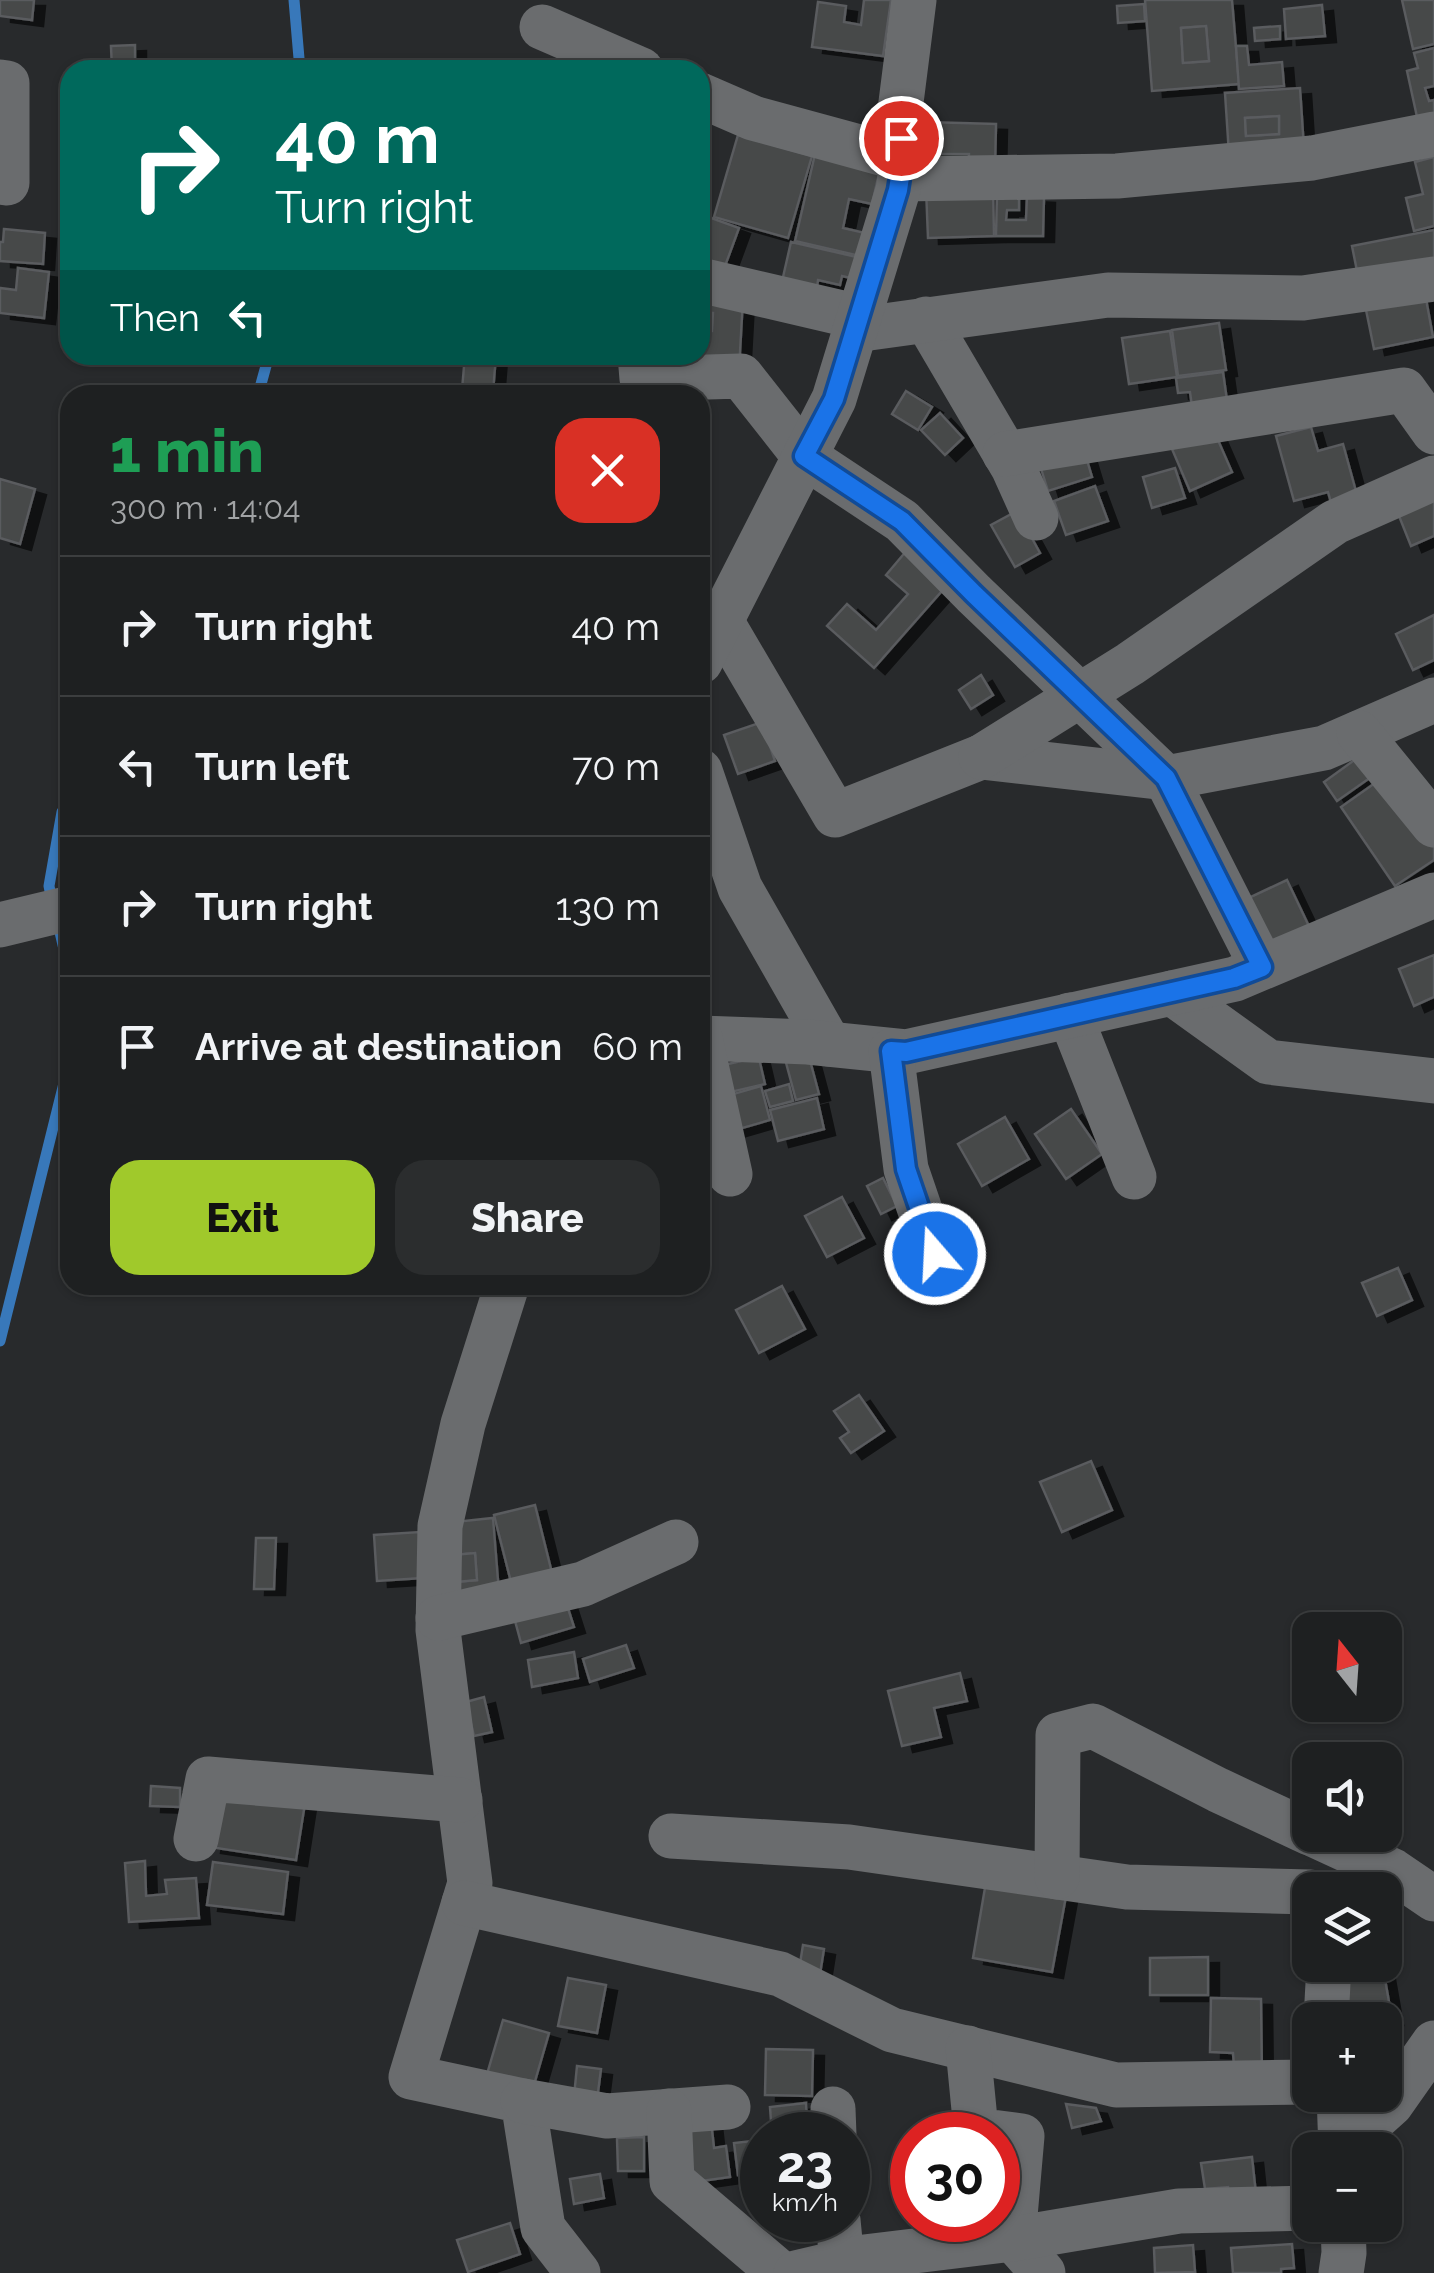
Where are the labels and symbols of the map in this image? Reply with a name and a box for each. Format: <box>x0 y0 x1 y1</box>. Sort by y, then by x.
pin <box>859 96 944 181</box>
position arrow <box>883 1202 987 1306</box>
north arrow <box>1292 1612 1402 1722</box>
speed limit sign: 30 <box>890 2112 1020 2242</box>

